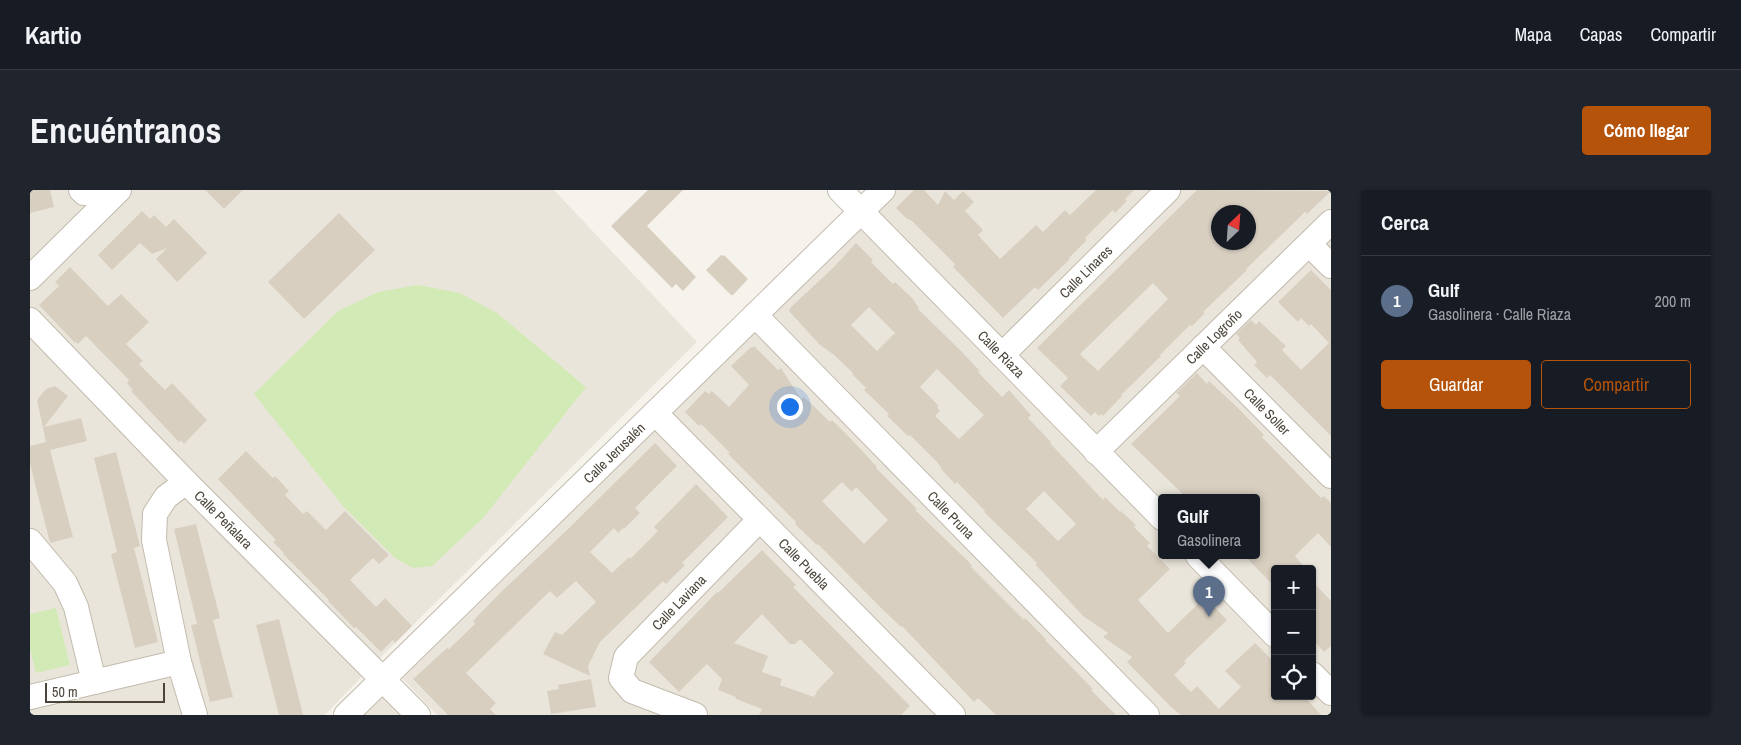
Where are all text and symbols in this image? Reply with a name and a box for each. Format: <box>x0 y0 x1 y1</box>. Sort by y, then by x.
text: Kartio <box>25 19 82 51</box>
text: Mapa <box>1515 22 1552 47</box>
text: Capas <box>1580 22 1622 47</box>
text: Compartir <box>1650 22 1716 47</box>
button: Cómo llegar <box>1582 106 1711 155</box>
text: Encuéntranos <box>30 107 221 154</box>
north arrow <box>1211 205 1256 250</box>
text: Cerca <box>1381 208 1429 237</box>
street label: Calle Linares <box>1055 241 1116 302</box>
text: Gulf <box>1428 277 1459 303</box>
text: 1 <box>1393 290 1401 312</box>
text: 200 m <box>1655 290 1691 312</box>
text: Gasolinera · Calle Riaza <box>1428 303 1571 325</box>
street label: Calle Logroño <box>1182 305 1246 368</box>
street label: Calle Riaza <box>974 327 1029 382</box>
button: Guardar <box>1381 360 1531 409</box>
button: Compartir <box>1541 360 1691 409</box>
street label: Calle Soller <box>1240 384 1294 439</box>
your location <box>777 394 803 420</box>
street label: Calle Jerusalén <box>580 419 649 487</box>
street label: Calle Peñalara <box>190 487 257 553</box>
street label: Calle Pruna <box>924 487 979 543</box>
popup <box>1158 494 1260 559</box>
text: Gulf <box>1177 503 1208 529</box>
text: Gasolinera <box>1177 529 1241 551</box>
street label: Calle Puebla <box>775 534 834 594</box>
map controls <box>1271 565 1316 700</box>
button: + <box>1271 565 1316 610</box>
street label: Calle Laviana <box>648 571 710 634</box>
pin: 1 <box>1193 576 1225 617</box>
button: − <box>1271 610 1316 655</box>
button: locate <box>1271 655 1316 700</box>
scale bar <box>45 680 165 703</box>
text: 50 m <box>52 683 78 701</box>

